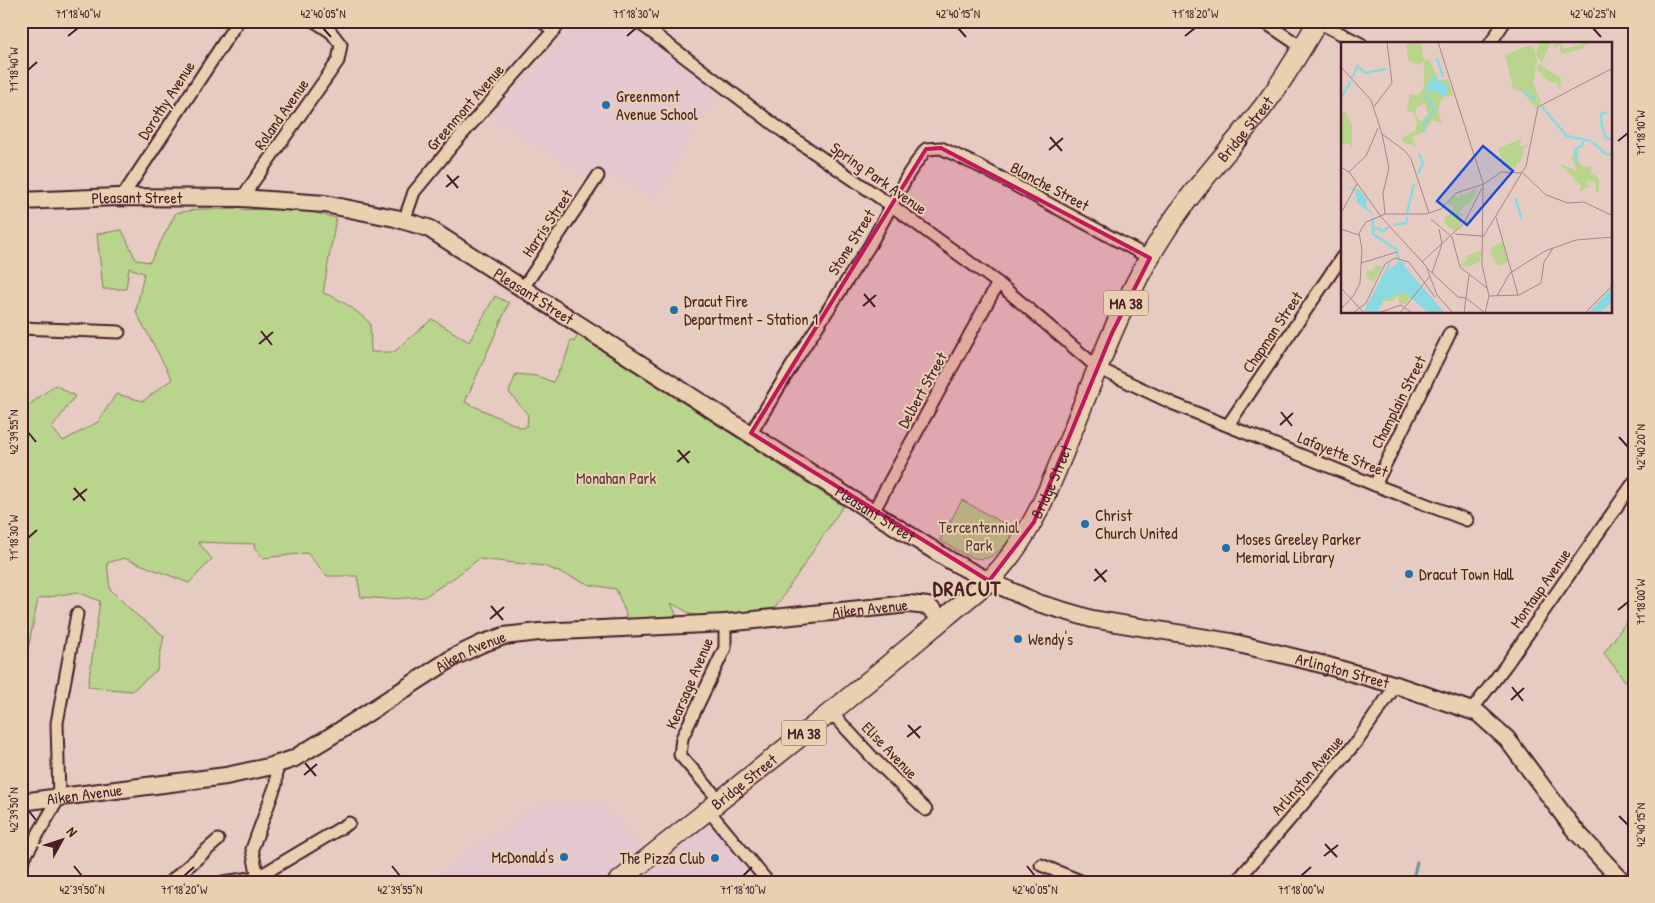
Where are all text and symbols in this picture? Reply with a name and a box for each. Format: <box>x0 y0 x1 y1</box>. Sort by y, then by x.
text: 71°18'40"W <box>55 5 101 22</box>
text: 42°40'05"N <box>300 5 346 22</box>
text: 71°18'30"W <box>613 5 660 22</box>
text: 42°40'15"N <box>936 5 980 22</box>
text: 71°18'20"W <box>1172 5 1219 22</box>
text: 42°40'25"N <box>1570 5 1616 22</box>
inset map <box>1341 42 1612 314</box>
text: 71°18'40"W <box>5 47 22 93</box>
street label: Dorothy Avenue <box>132 56 200 144</box>
street label: Greenmont Avenue <box>421 59 509 155</box>
street label: Roland Avenue <box>248 74 314 154</box>
place label: Greenmont Avenue School <box>616 85 698 125</box>
street label: Bridge Street <box>1212 91 1279 167</box>
marker: Greenmont Avenue School <box>600 99 612 111</box>
text: 71°18'10"W <box>1632 110 1649 156</box>
street label: Spring Park Avenue <box>826 137 932 220</box>
street label: Blanche Street <box>1007 156 1094 216</box>
street label: Harris Street <box>516 185 578 261</box>
street label: Pleasant Street <box>91 186 183 209</box>
street label: Stone Street <box>822 204 880 279</box>
street label: Pleasant Street <box>490 262 579 330</box>
street label: Chapman Street <box>1237 287 1308 377</box>
place label: Dracut Fire Department - Station 1 <box>684 290 818 330</box>
road number: MA 38 <box>1104 290 1148 316</box>
marker: Dracut Fire Department - Station 1 <box>668 304 680 316</box>
street label: Delbert Street <box>892 348 952 432</box>
street label: Champlain Street <box>1365 351 1431 452</box>
text: 42°39'55"N <box>5 410 22 454</box>
text: 42°40'20"N <box>1632 424 1649 470</box>
street label: Lafayette Street <box>1295 426 1392 482</box>
street label: Bridge Street <box>1025 441 1077 522</box>
park label: Monahan Park <box>576 467 656 489</box>
street label: Pleasant Street <box>831 480 920 547</box>
place label: Christ Church United <box>1095 504 1177 544</box>
text: 71°18'30"W <box>5 514 22 561</box>
park label: Tercentennial Park <box>939 516 1020 556</box>
marker: Christ Church United <box>1079 518 1091 530</box>
place label: Moses Greeley Parker Memorial Library <box>1236 528 1361 568</box>
marker: Moses Greeley Parker Memorial Library <box>1220 542 1232 554</box>
street label: Montaup Avenue <box>1504 543 1576 632</box>
place label: Dracut Town Hall <box>1419 563 1514 585</box>
marker: Dracut Town Hall <box>1403 568 1415 580</box>
district label: DRACUT <box>933 574 1001 603</box>
text: 71°18'00"W <box>1632 578 1649 625</box>
street label: Aiken Avenue <box>831 593 910 623</box>
street label: Aiken Avenue <box>431 625 509 677</box>
place label: Wendy's <box>1028 628 1073 650</box>
street label: Kearsage Avenue <box>660 633 718 732</box>
marker: Wendy's <box>1012 633 1024 645</box>
street label: Arlington Street <box>1293 647 1392 694</box>
street label: Elise Avenue <box>857 717 923 784</box>
road number: MA 38 <box>782 720 826 746</box>
street label: Arlington Avenue <box>1266 730 1348 820</box>
street label: Bridge Street <box>706 748 782 815</box>
street label: Aiken Avenue <box>45 778 124 810</box>
text: 42°39'50"N <box>5 787 22 833</box>
text: 42°40'15"N <box>1632 803 1649 847</box>
north arrow <box>38 816 88 866</box>
text: N <box>63 822 82 841</box>
place label: McDonald's <box>491 846 554 868</box>
place label: The Pizza Club <box>620 847 705 869</box>
marker: McDonald's <box>558 851 570 863</box>
marker: The Pizza Club <box>709 852 721 864</box>
text: 42°39'50"N <box>59 881 105 898</box>
text: 71°18'20"W <box>161 881 208 898</box>
text: 42°39'55"N <box>378 881 422 898</box>
text: 71°18'10"W <box>720 881 766 898</box>
text: 42°40'05"N <box>1012 881 1058 898</box>
text: 71°18'00"W <box>1278 881 1325 898</box>

